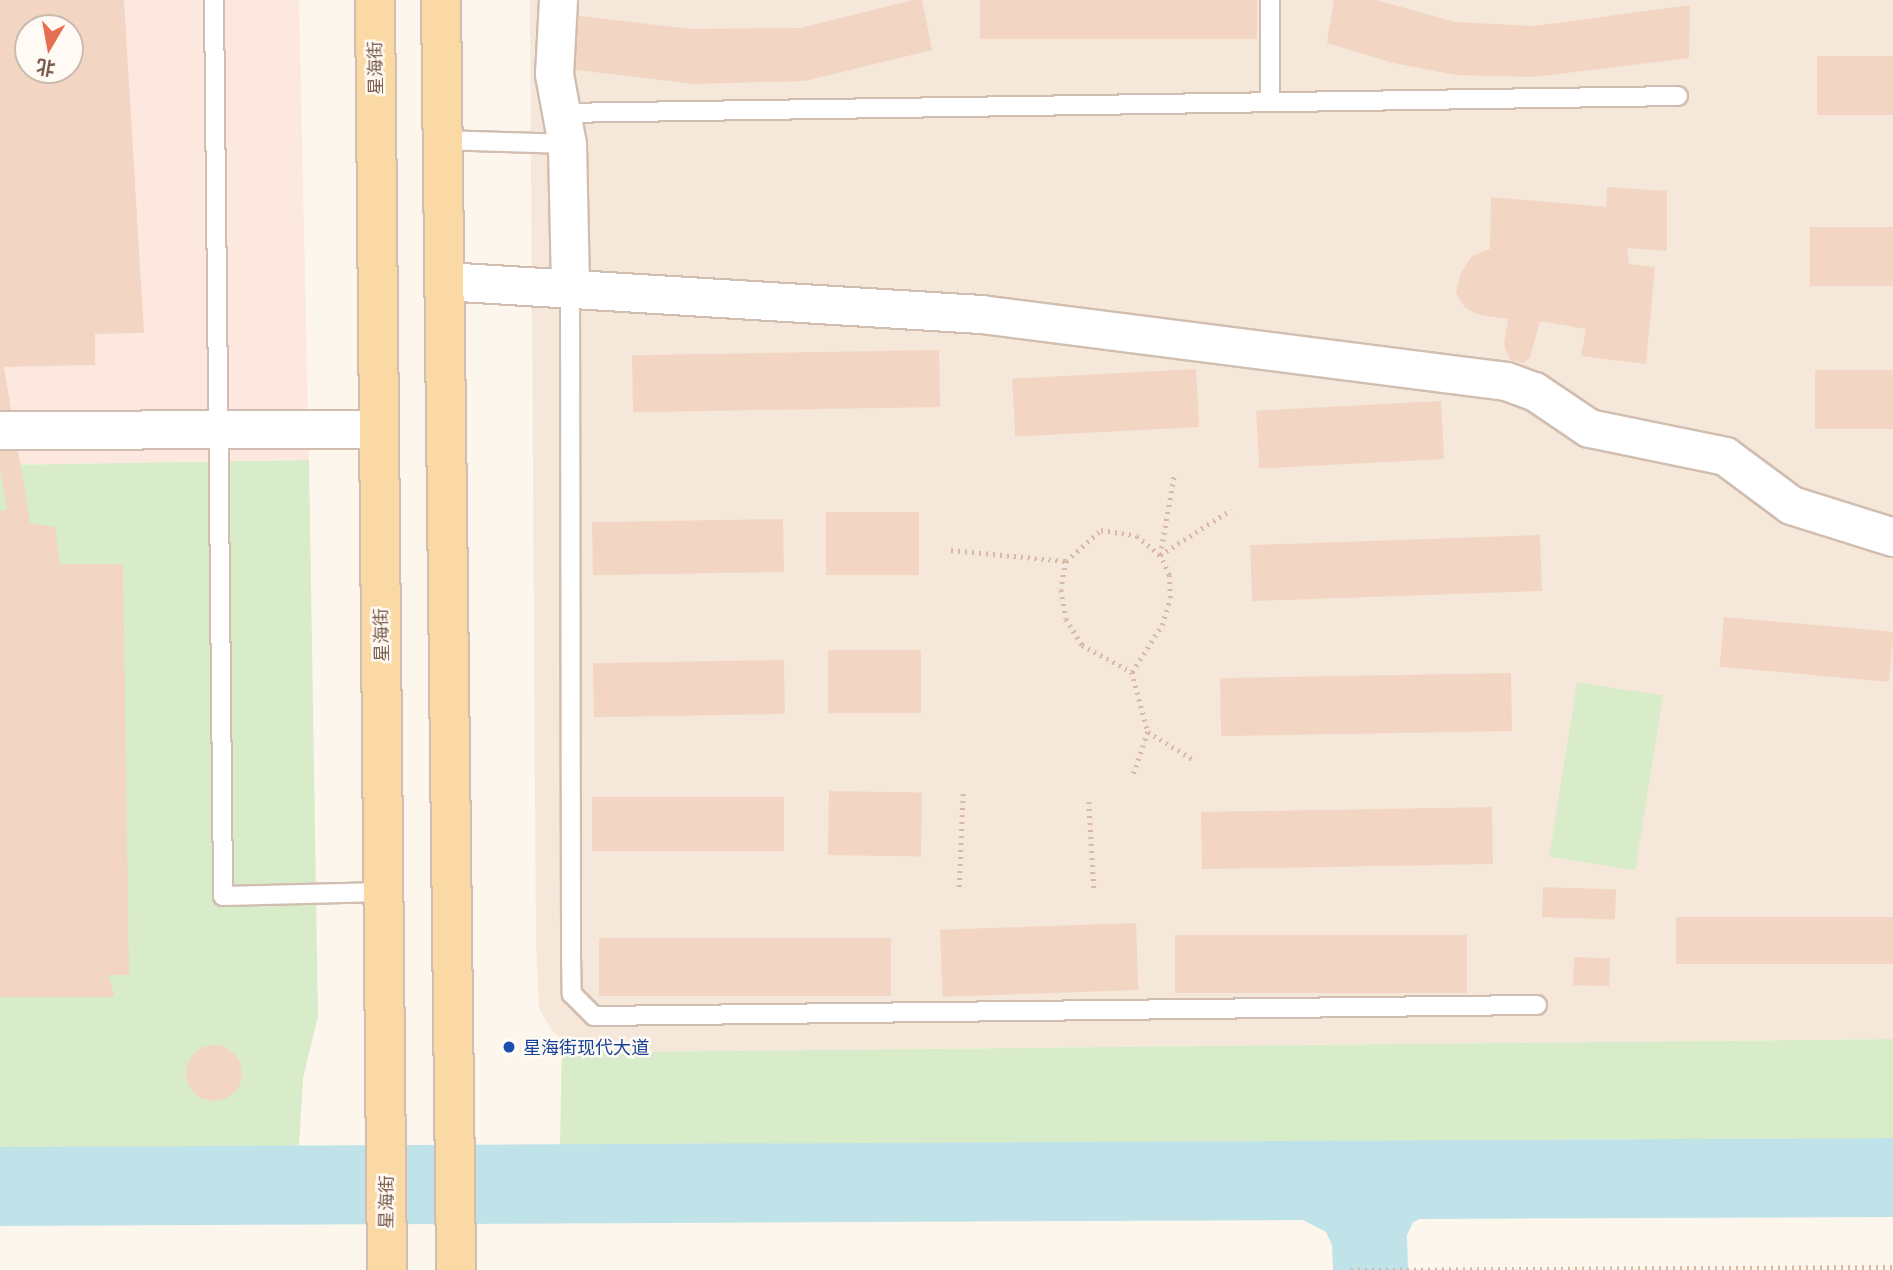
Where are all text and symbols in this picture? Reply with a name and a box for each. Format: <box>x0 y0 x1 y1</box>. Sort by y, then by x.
north arrow <box>14 14 84 84</box>
street label: 星海街 <box>364 41 386 95</box>
text: 北 <box>34 55 57 81</box>
street label: 星海街 <box>370 608 392 662</box>
place label: 星海街现代大道 <box>523 1036 649 1058</box>
marker: 星海街现代大道 <box>501 1039 517 1055</box>
street label: 星海街 <box>375 1175 397 1229</box>

